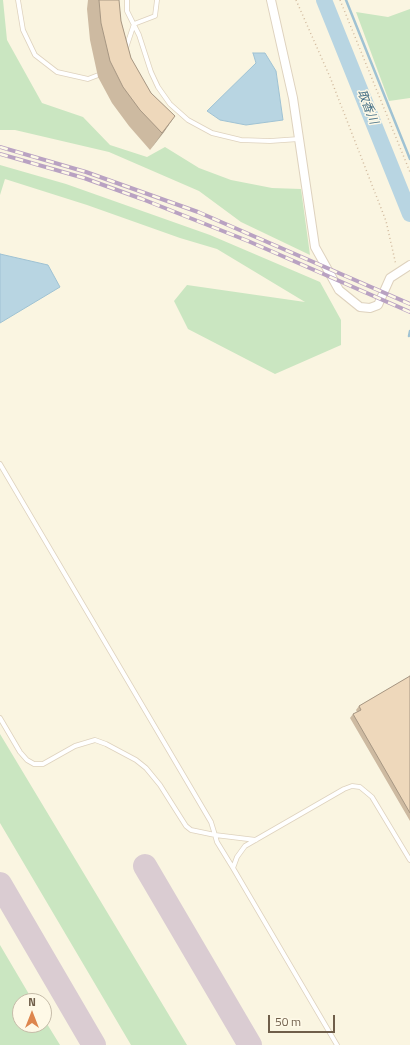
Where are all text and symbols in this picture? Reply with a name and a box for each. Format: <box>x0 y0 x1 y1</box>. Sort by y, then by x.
water label: 取香川 <box>354 88 380 126</box>
north arrow <box>12 993 52 1033</box>
text: N <box>28 994 36 1010</box>
scale bar <box>270 1007 337 1033</box>
text: 50 m <box>275 1012 301 1031</box>

